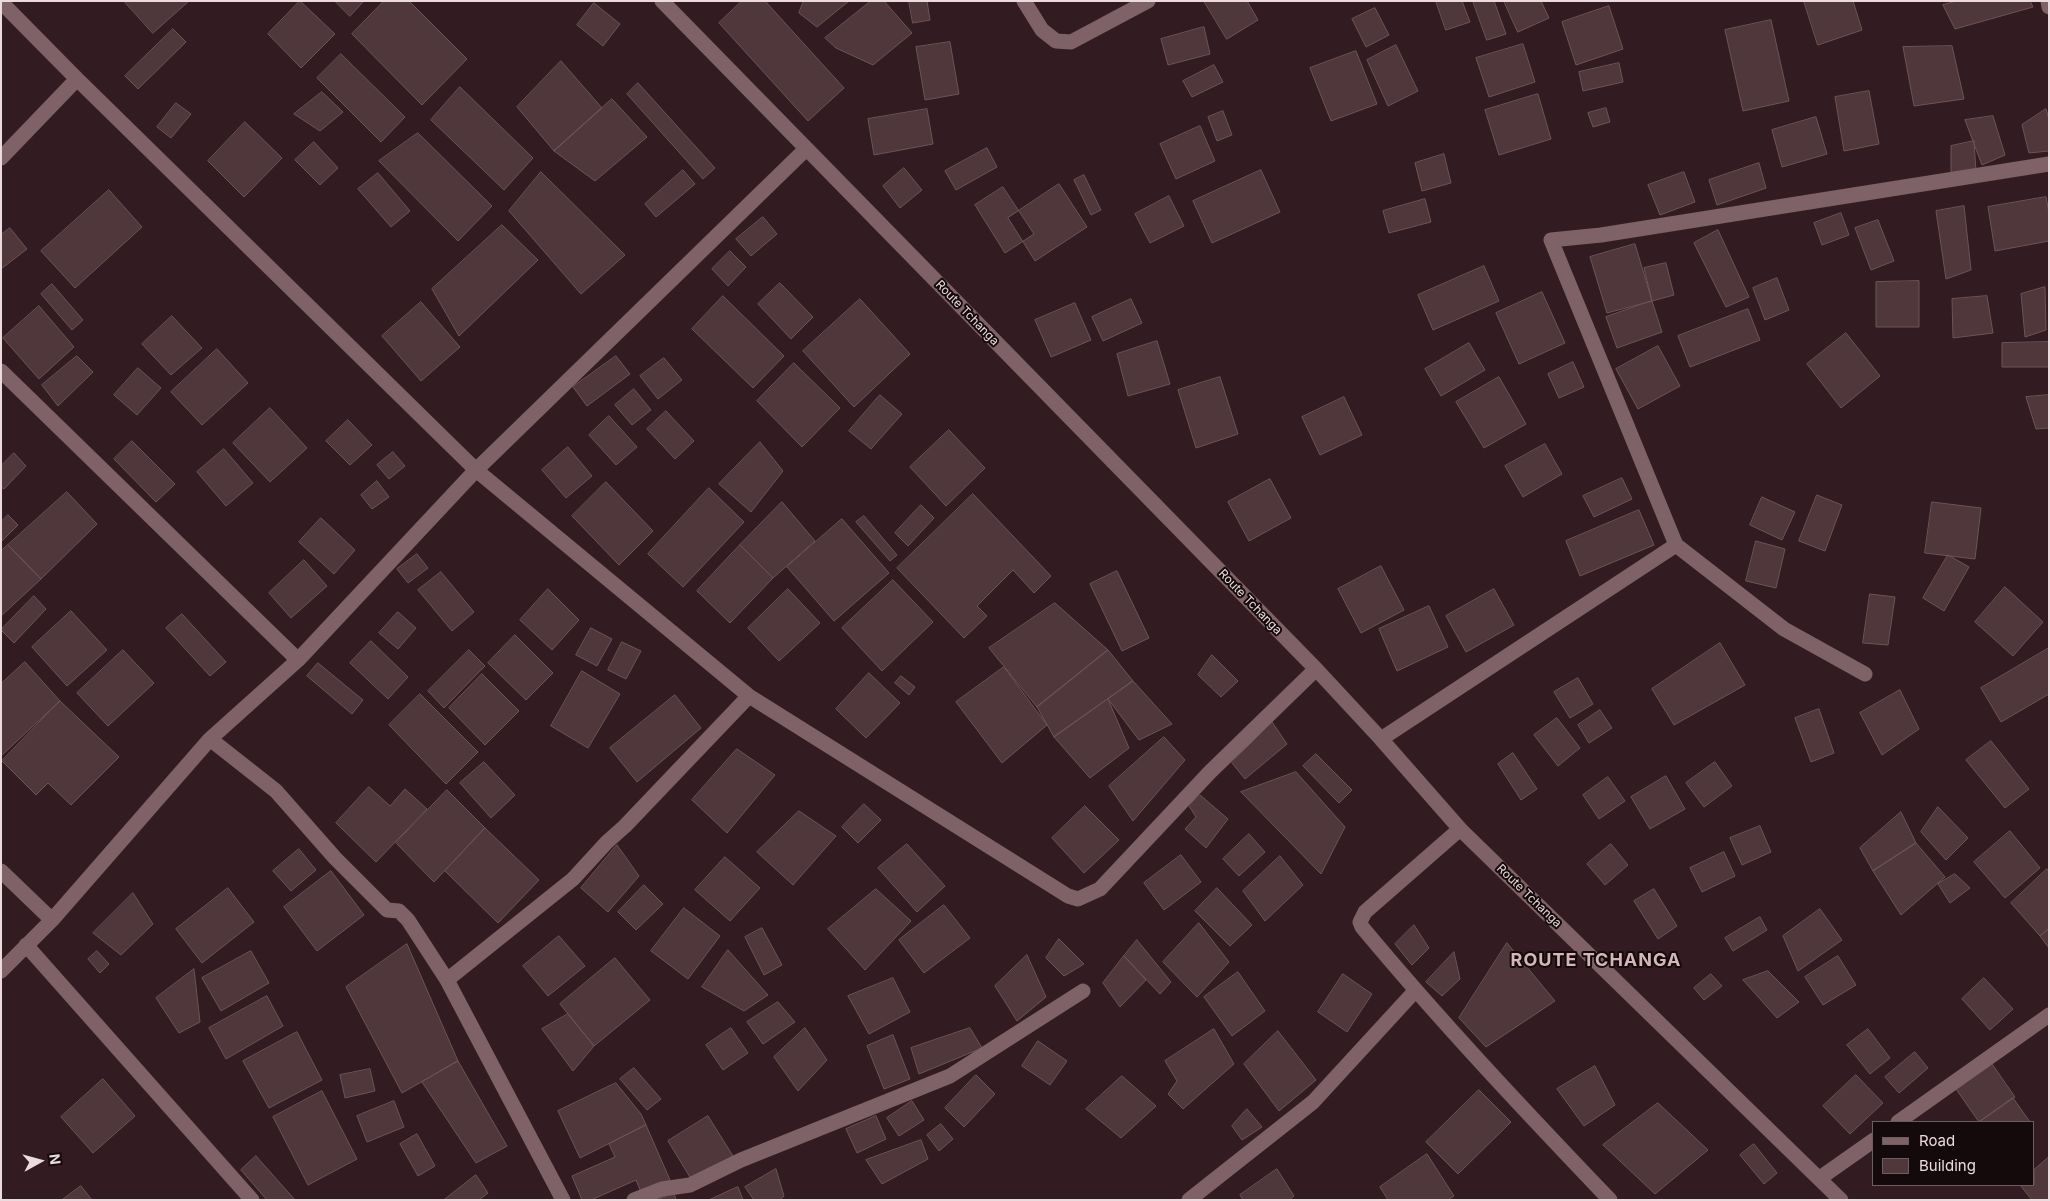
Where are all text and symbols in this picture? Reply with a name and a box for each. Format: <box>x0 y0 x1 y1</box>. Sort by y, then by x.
street label: Route Tchanga <box>932 278 1002 348</box>
street label: Route Tchanga <box>1215 567 1285 637</box>
street label: Route Tchanga <box>1494 861 1564 931</box>
district label: ROUTE TCHANGA <box>1509 950 1683 972</box>
legend <box>1872 1121 2035 1186</box>
text: Road <box>1919 1131 1955 1150</box>
north arrow <box>15 1136 65 1186</box>
text: N <box>46 1153 64 1165</box>
text: Building <box>1919 1156 1976 1175</box>

